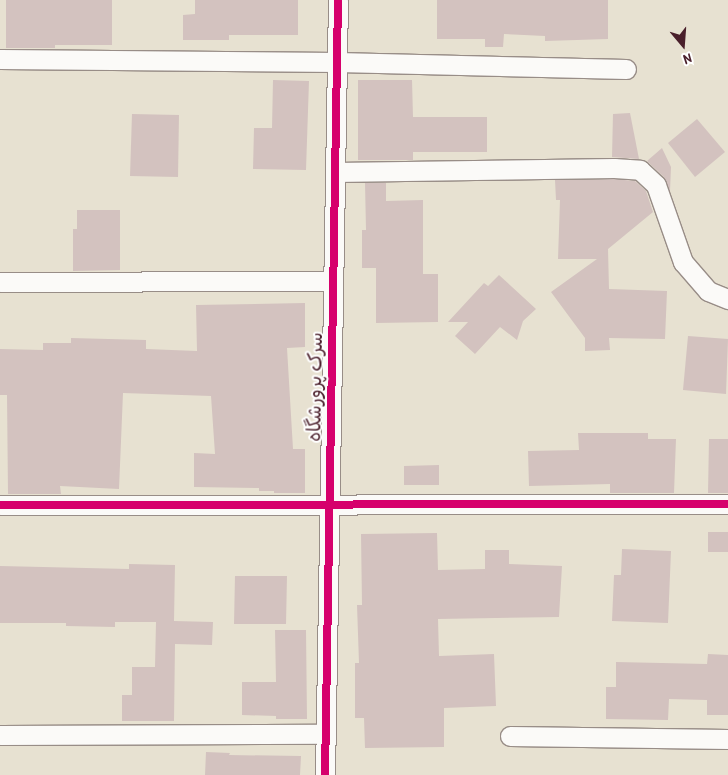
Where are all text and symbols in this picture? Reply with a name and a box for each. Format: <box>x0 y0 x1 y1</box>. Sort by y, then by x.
north arrow <box>658 20 708 70</box>
text: N <box>681 50 694 70</box>
street label: سرک پرورشگاه <box>303 332 327 442</box>

